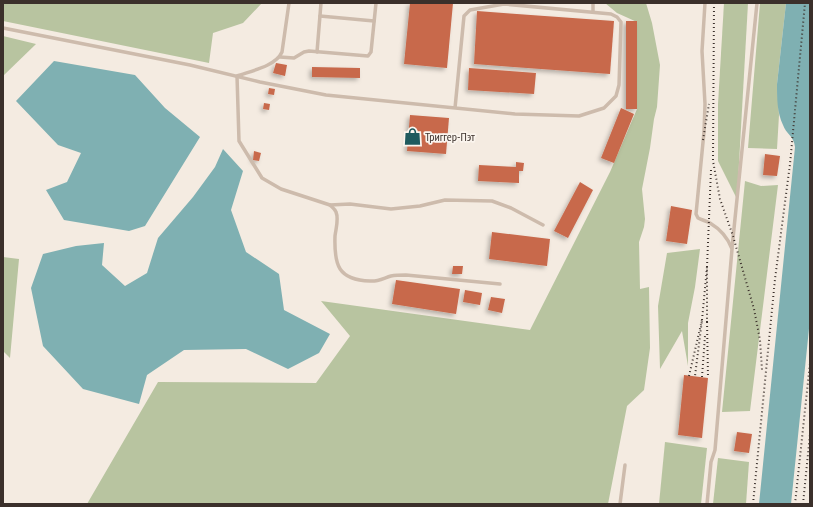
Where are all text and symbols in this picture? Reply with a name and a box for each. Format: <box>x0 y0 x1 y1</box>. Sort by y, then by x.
shop icon: Триггер-Пэт <box>402 126 422 146</box>
place label: Триггер-Пэт <box>425 129 475 144</box>

